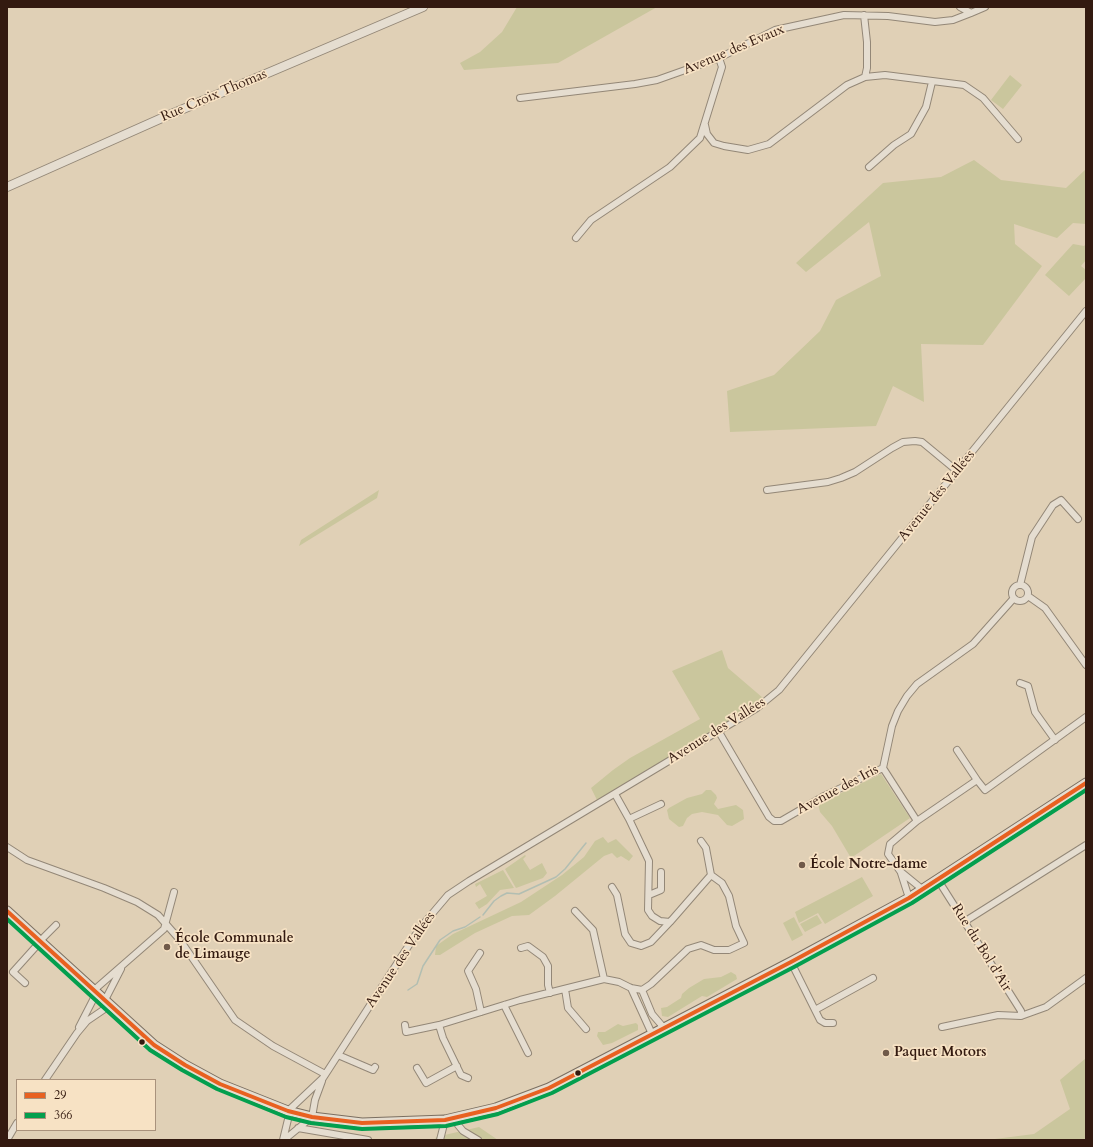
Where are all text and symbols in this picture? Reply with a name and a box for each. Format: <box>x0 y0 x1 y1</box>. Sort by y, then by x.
street label: Avenue des Evaux <box>681 21 787 79</box>
street label: Rue Croix Thomas <box>158 66 270 126</box>
street label: Avenue des Vallées <box>895 447 979 545</box>
street label: Avenue des Vallées <box>665 694 769 768</box>
street label: Avenue des Iris <box>794 761 882 819</box>
place label: École Notre-dame <box>810 857 928 873</box>
marker: École Notre-dame <box>797 860 807 870</box>
street label: Rue du Bol d'Air <box>947 901 1015 995</box>
street label: Avenue des Vallées <box>363 909 439 1011</box>
place label: École Communale de Limauge <box>175 931 294 964</box>
marker: École Communale de Limauge <box>162 942 172 952</box>
unlabelled marker <box>137 1037 147 1047</box>
place label: Paquet Motors <box>894 1045 987 1061</box>
marker: Paquet Motors <box>881 1048 891 1058</box>
unlabelled marker <box>573 1068 583 1078</box>
legend <box>16 1079 156 1131</box>
text: 29 <box>54 1087 66 1103</box>
text: 366 <box>54 1107 72 1123</box>

